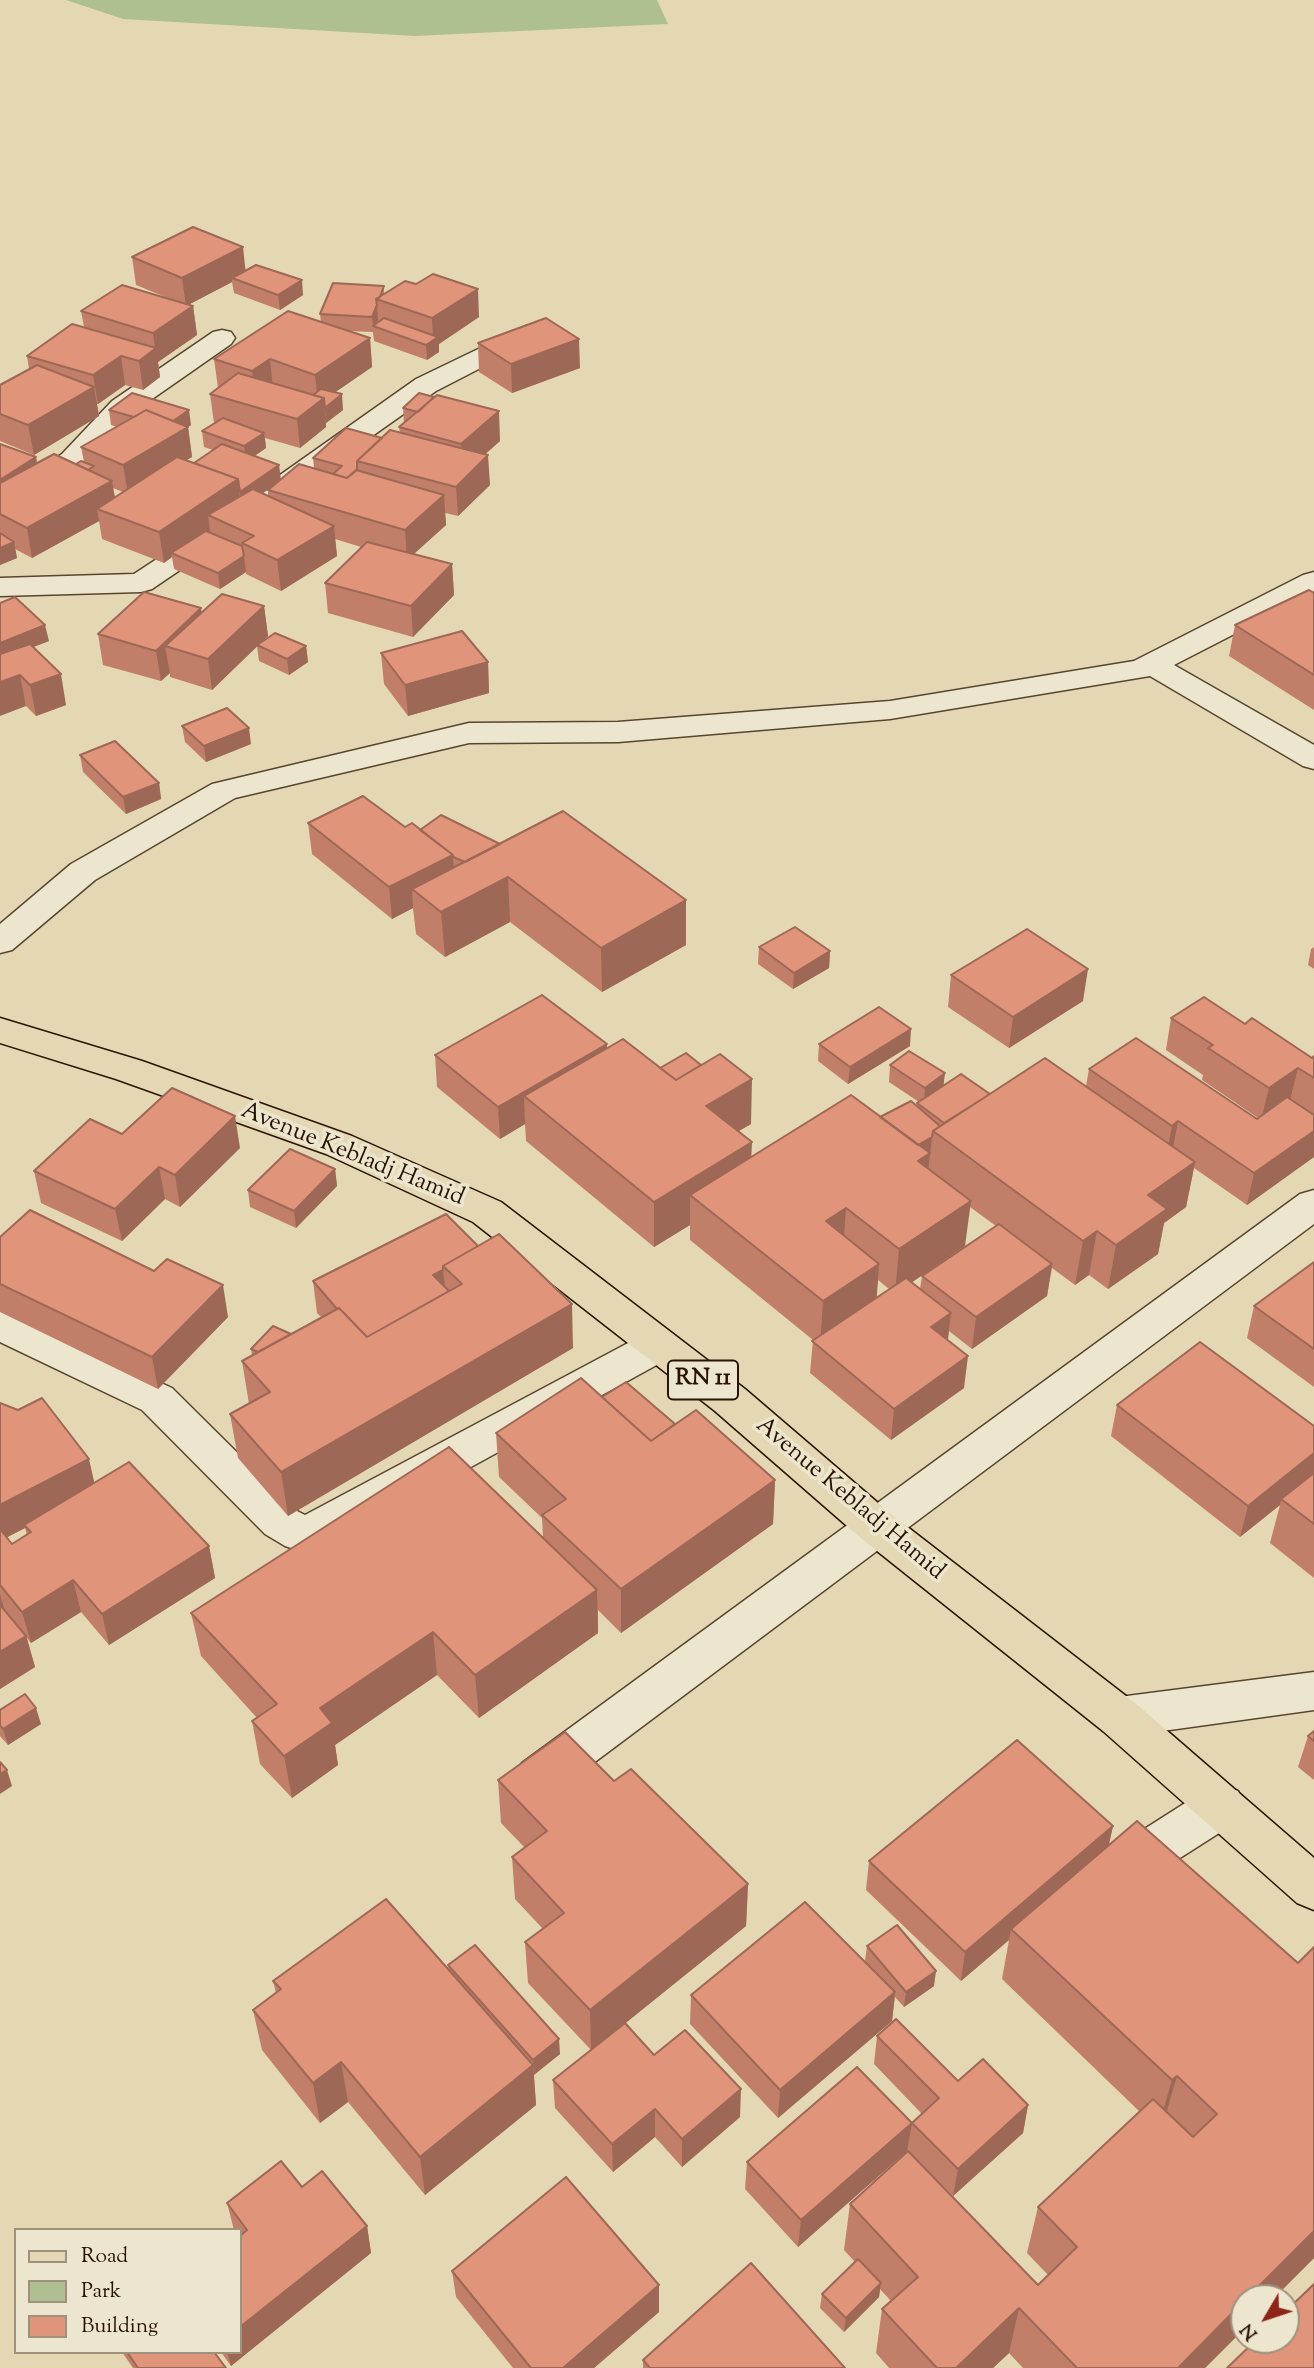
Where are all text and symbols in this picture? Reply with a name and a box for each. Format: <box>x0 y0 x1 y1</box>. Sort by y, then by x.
street label: Avenue Kebladj Hamid <box>236 1098 468 1214</box>
road number: RN 11 <box>668 1360 738 1400</box>
street label: Avenue Kebladj Hamid <box>748 1412 950 1588</box>
legend <box>14 2228 242 2354</box>
text: Road <box>81 2242 128 2272</box>
text: Park <box>81 2277 121 2307</box>
north arrow <box>1230 2284 1300 2354</box>
text: Building <box>81 2312 158 2342</box>
text: N <box>1235 2317 1265 2346</box>

